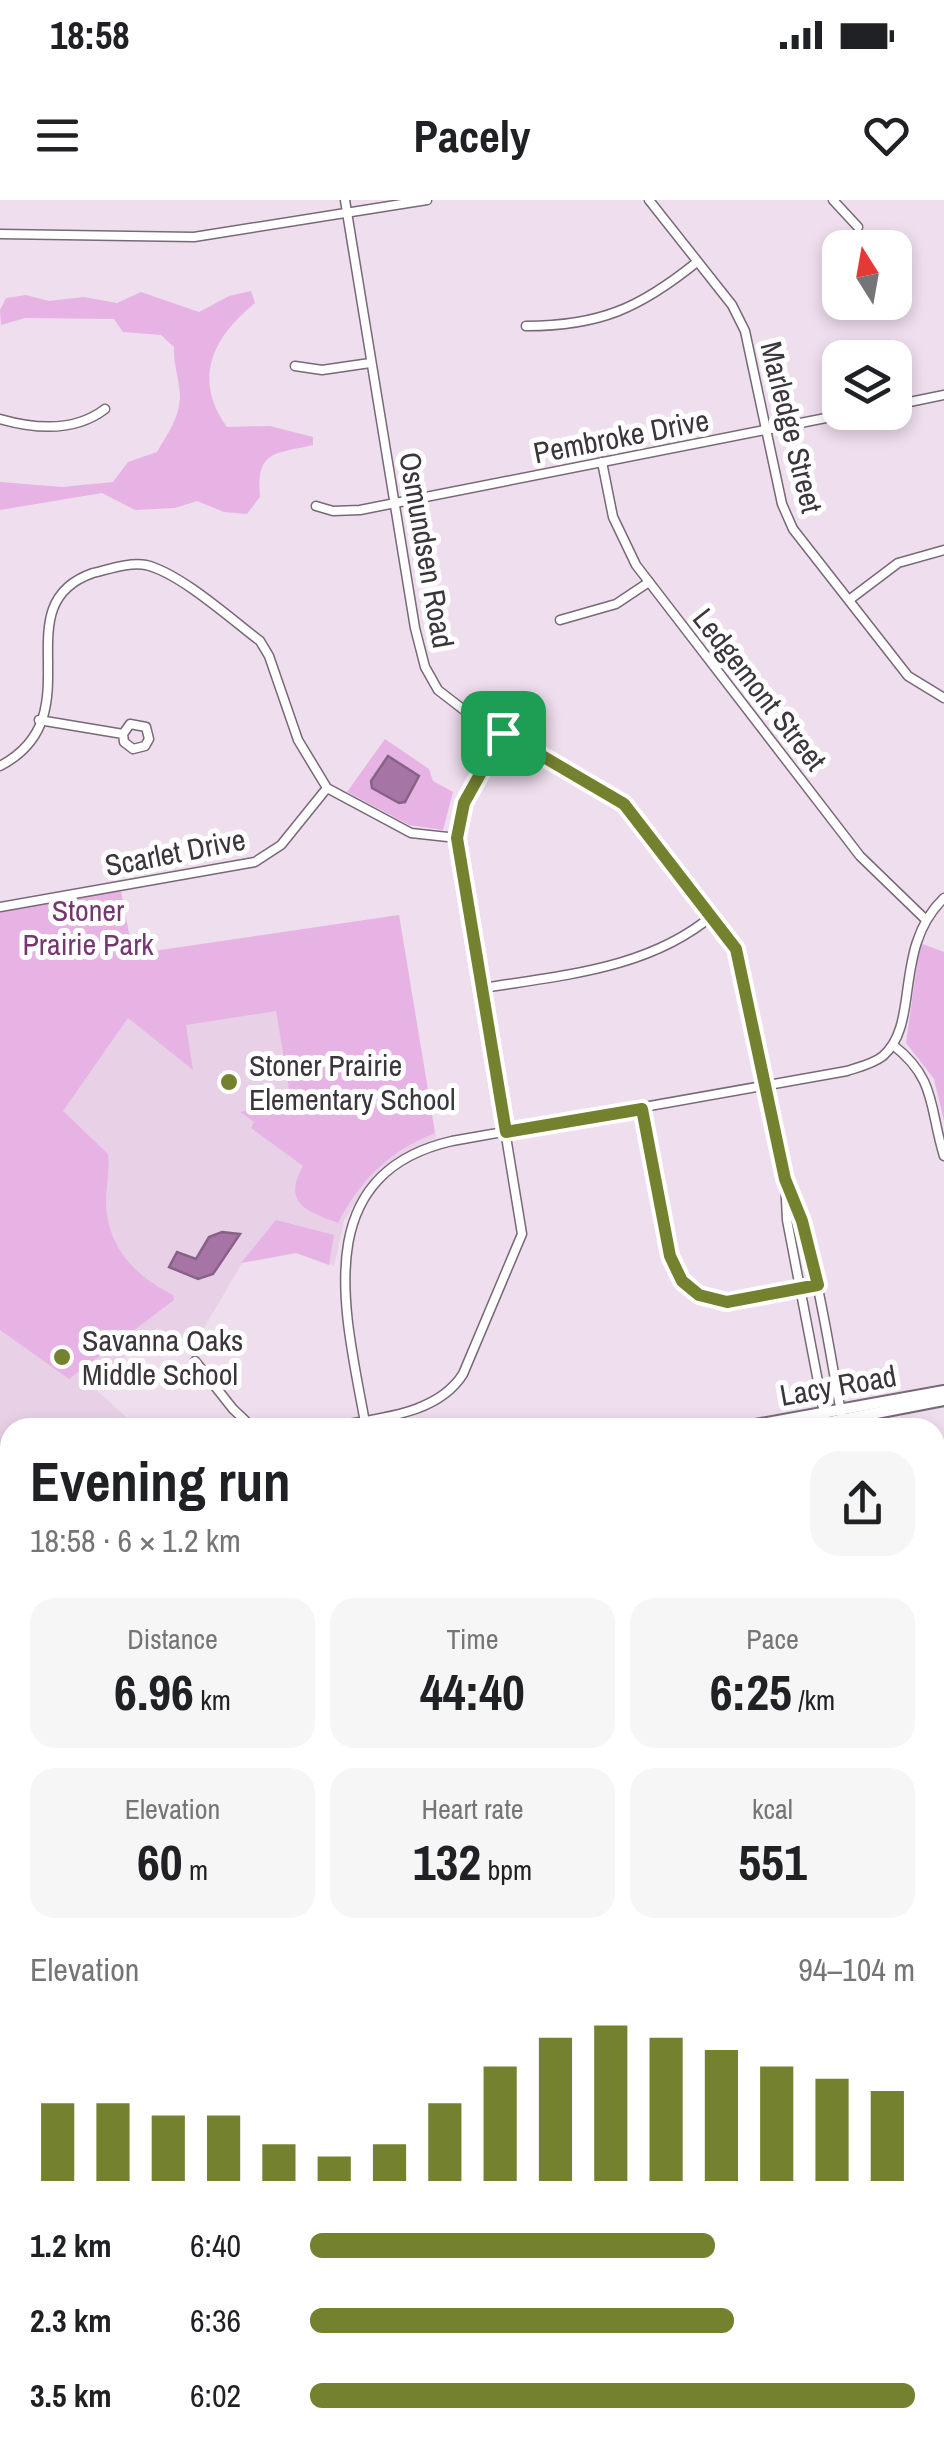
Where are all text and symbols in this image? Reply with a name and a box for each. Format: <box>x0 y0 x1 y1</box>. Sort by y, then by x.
text: 18:58 <box>50 10 130 61</box>
text: Pacely <box>414 105 530 166</box>
icon: menu <box>30 108 85 163</box>
icon: heart <box>859 108 914 163</box>
north arrow <box>822 230 912 320</box>
map controls <box>822 230 912 430</box>
street label: Marledge Street <box>751 337 833 517</box>
button: layers <box>822 340 912 430</box>
street label: Pembroke Drive <box>530 399 712 473</box>
street label: Osmundsen Road <box>390 449 464 651</box>
street label: Ledgemont Street <box>684 600 836 778</box>
pin <box>461 691 546 776</box>
icon: arrive <box>476 706 531 761</box>
street label: Scarlet Drive <box>101 819 249 885</box>
park label: Stoner Prairie Park <box>22 890 154 964</box>
place label: Stoner Prairie Elementary School <box>249 1045 455 1119</box>
marker: Stoner Prairie Elementary School <box>218 1071 240 1093</box>
place label: Savanna Oaks Middle School <box>82 1320 243 1394</box>
marker: Savanna Oaks Middle School <box>51 1346 73 1368</box>
street label: Lacy Road <box>777 1355 899 1415</box>
text: Evening run <box>30 1444 291 1518</box>
button: share <box>810 1451 915 1556</box>
text: 18:58 · 6 × 1.2 km <box>30 1519 241 1562</box>
text: Distance <box>127 1620 218 1658</box>
text: Time <box>447 1620 498 1658</box>
text: Pace <box>746 1620 799 1658</box>
text: 6.96 <box>114 1658 194 1726</box>
text: 44:40 <box>420 1658 525 1726</box>
text: 6:25 <box>710 1658 792 1726</box>
text: km <box>194 1681 231 1719</box>
text: /km <box>792 1681 835 1719</box>
text: Elevation <box>125 1790 220 1828</box>
text: Heart rate <box>421 1790 524 1828</box>
text: kcal <box>752 1790 793 1828</box>
text: 60 <box>137 1828 183 1896</box>
text: 132 <box>413 1828 481 1896</box>
text: 551 <box>738 1828 807 1896</box>
text: m <box>183 1851 208 1889</box>
text: bpm <box>481 1851 532 1889</box>
text: Elevation <box>30 1948 139 1991</box>
text: 94–104 m <box>798 1948 915 1991</box>
text: 1.2 km <box>30 2224 112 2267</box>
text: 6:40 <box>190 2224 241 2267</box>
text: 2.3 km <box>30 2299 112 2342</box>
text: 6:36 <box>190 2299 241 2342</box>
text: 3.5 km <box>30 2374 112 2417</box>
text: 6:02 <box>190 2374 241 2417</box>

